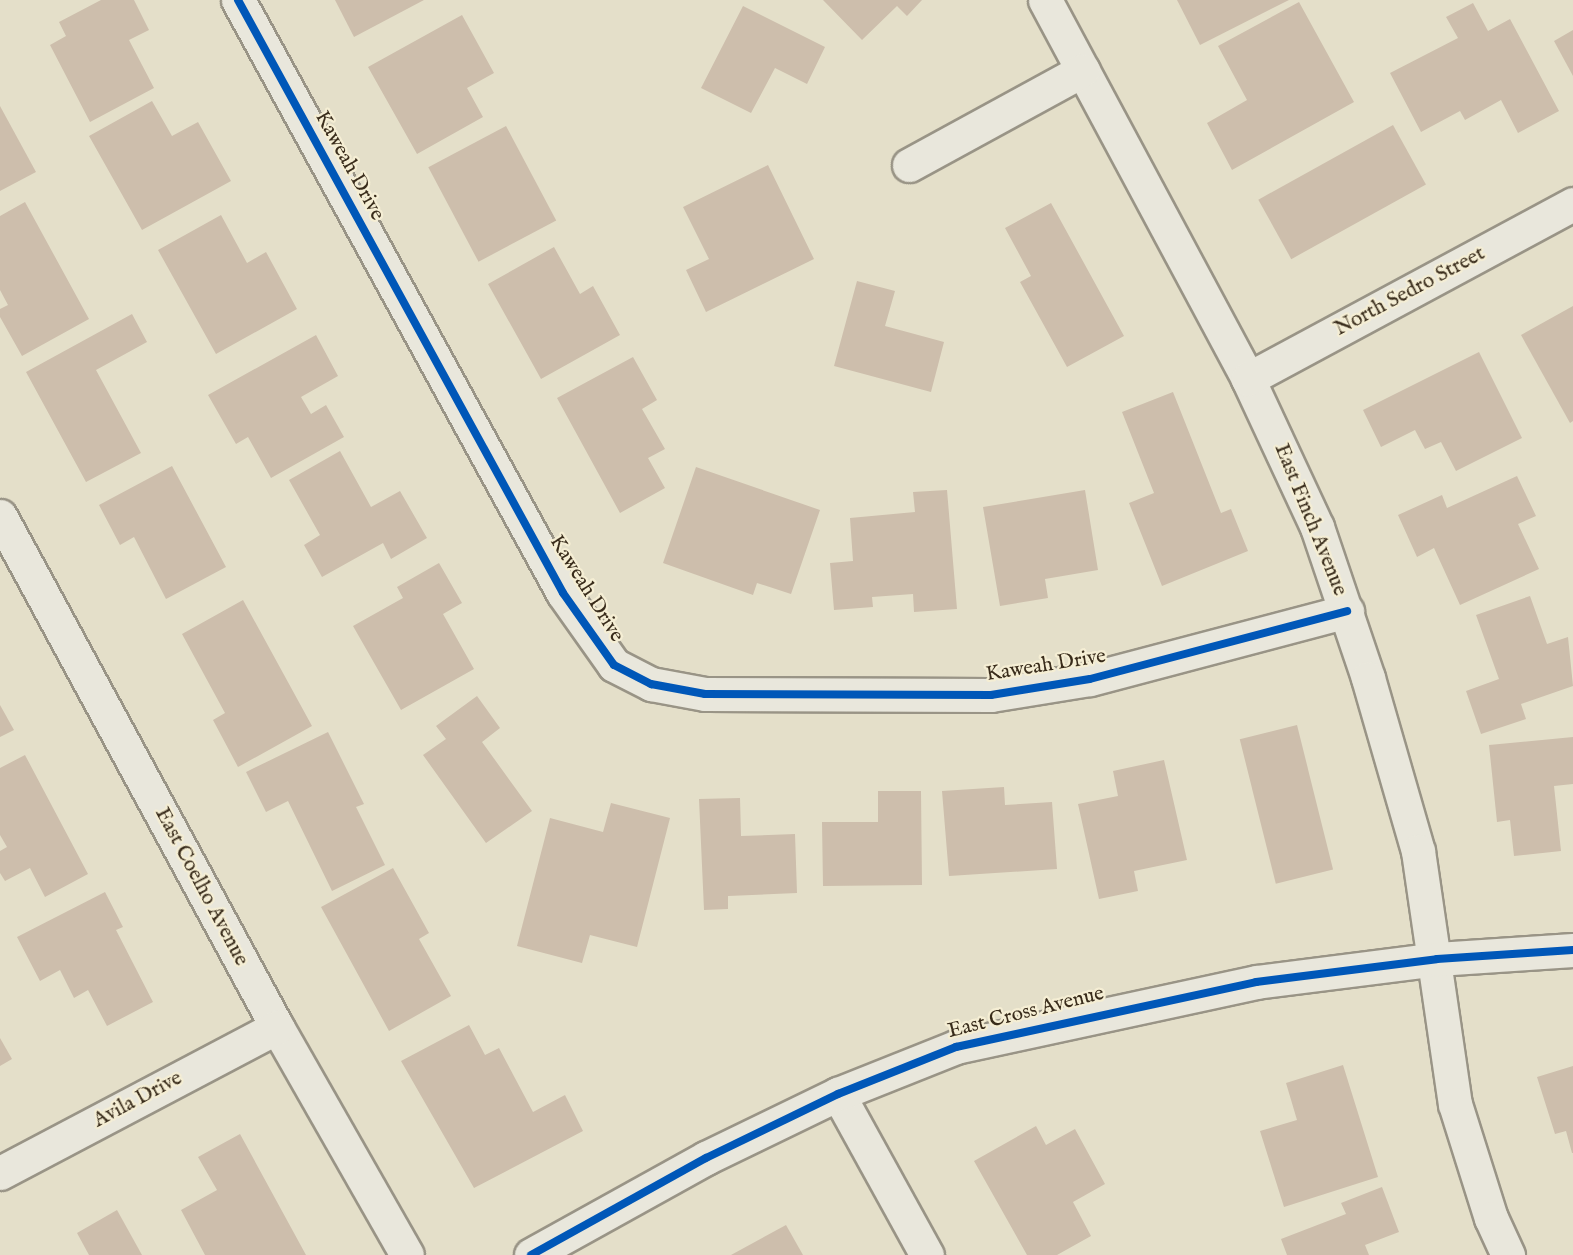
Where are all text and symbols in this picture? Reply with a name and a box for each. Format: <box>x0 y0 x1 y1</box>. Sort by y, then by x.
street label: Kaweah Drive <box>309 107 389 225</box>
street label: North Sedro Street <box>1330 242 1490 342</box>
street label: East Finch Avenue <box>1268 440 1352 600</box>
street label: Kaweah Drive <box>543 531 629 647</box>
street label: Kaweah Drive <box>984 644 1108 688</box>
street label: East Coelho Avenue <box>149 804 253 970</box>
street label: East Cross Avenue <box>945 981 1107 1045</box>
street label: Avila Drive <box>89 1066 187 1134</box>

